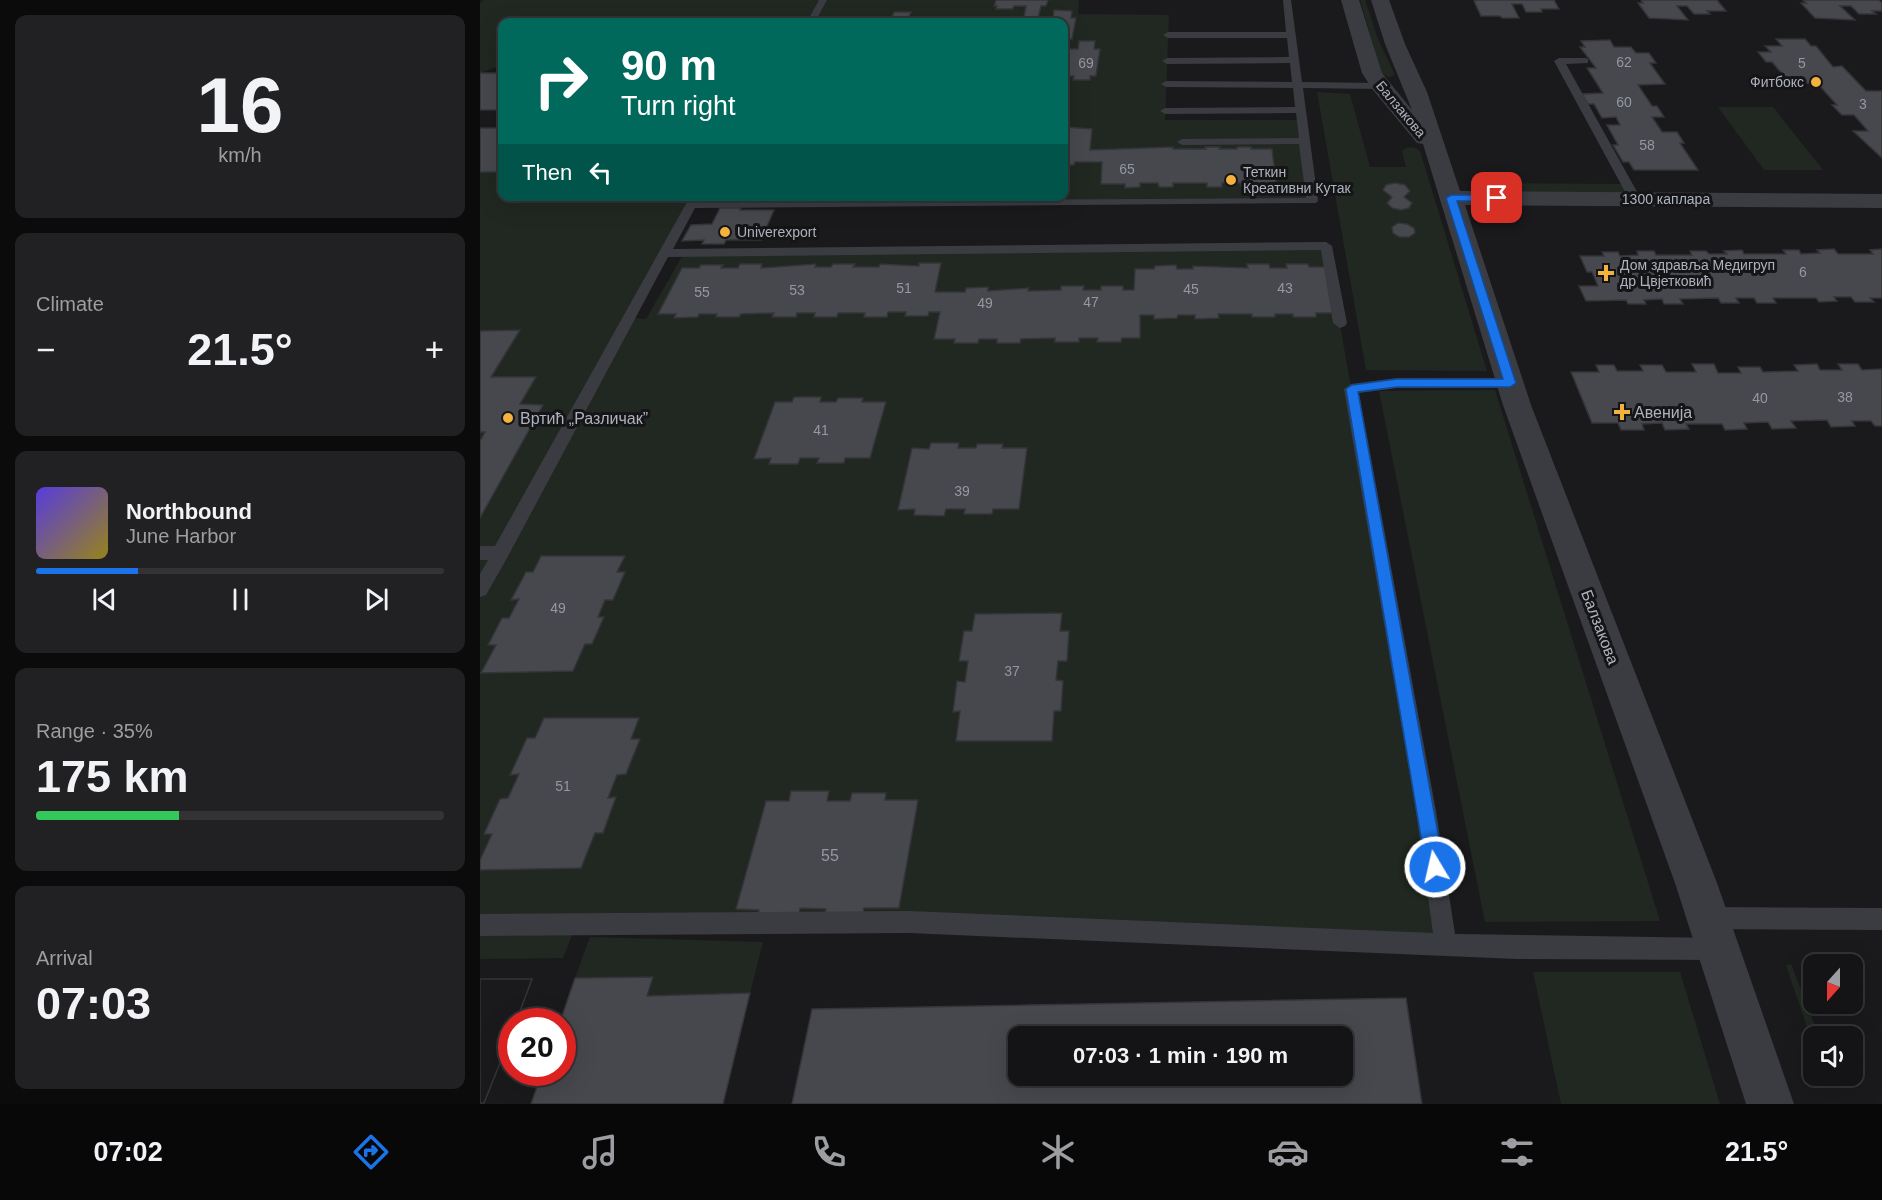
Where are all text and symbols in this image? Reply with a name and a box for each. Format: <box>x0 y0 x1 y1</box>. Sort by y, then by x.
icon: right <box>522 42 600 120</box>
text: 90 m <box>621 42 717 89</box>
house number: 62 <box>1616 54 1632 70</box>
house number: 69 <box>1078 55 1094 71</box>
house number: 5 <box>1798 55 1806 71</box>
text: 16 <box>197 61 283 149</box>
place label: Фитбокс <box>1750 74 1804 90</box>
marker: Фитбокс <box>1809 75 1823 89</box>
street label: Балзакова <box>1373 78 1429 141</box>
text: Turn right <box>621 91 736 121</box>
house number: 60 <box>1616 94 1632 110</box>
house number: 3 <box>1859 96 1867 112</box>
house number: 58 <box>1639 137 1655 153</box>
text: km/h <box>218 144 262 166</box>
icon: left <box>584 156 617 189</box>
text: Then <box>522 160 572 185</box>
house number: 65 <box>1119 161 1135 177</box>
place label: Теткин Креативни Кутак <box>1243 164 1352 196</box>
pin <box>1471 172 1522 223</box>
marker: Теткин Креативни Кутак <box>1224 173 1238 187</box>
icon: arrive <box>1480 181 1513 214</box>
street label: 1300 каплара <box>1622 191 1710 207</box>
place label: Univerexport <box>737 224 816 240</box>
marker: Univerexport <box>718 225 732 239</box>
place label: Дом здравља Медигруп др Цвјетковић <box>1620 257 1775 289</box>
marker: Дом здравља Медигруп др Цвјетковић <box>1597 264 1615 282</box>
house number: 6 <box>1799 264 1807 280</box>
house number: 51 <box>896 280 912 296</box>
house number: 43 <box>1277 280 1293 296</box>
house number: 45 <box>1183 281 1199 297</box>
house number: 53 <box>789 282 805 298</box>
house number: 55 <box>694 284 710 300</box>
text: Climate <box>36 293 104 315</box>
house number: 47 <box>1083 294 1099 310</box>
house number: 49 <box>977 295 993 311</box>
text: 21.5° <box>187 324 293 375</box>
text: − <box>36 331 55 368</box>
text: + <box>425 331 444 368</box>
house number: 38 <box>1837 389 1853 405</box>
house number: 40 <box>1752 390 1768 406</box>
place label: Авенија <box>1634 404 1692 421</box>
marker: Авенија <box>1615 405 1629 419</box>
place label: Вртић „Различак” <box>520 410 648 427</box>
marker: Вртић „Различак” <box>501 411 515 425</box>
house number: 41 <box>813 422 829 438</box>
house number: 39 <box>954 483 970 499</box>
text: Northbound <box>126 499 252 524</box>
text: June Harbor <box>126 525 236 547</box>
icon: previous <box>88 583 121 616</box>
icon: pause <box>224 583 257 616</box>
icon: next <box>360 583 393 616</box>
street label: Балзакова <box>1578 587 1622 667</box>
house number: 49 <box>550 600 566 616</box>
house number: 37 <box>1004 663 1020 679</box>
text: Range · 35% <box>36 720 153 742</box>
text: 175 km <box>36 751 189 802</box>
house number: 51 <box>555 778 571 794</box>
position arrow <box>1403 835 1467 899</box>
house number: 55 <box>821 847 839 864</box>
text: Arrival <box>36 947 93 969</box>
north arrow <box>1803 954 1863 1014</box>
map controls <box>1803 954 1863 1086</box>
text: 07:03 <box>36 978 151 1029</box>
speed limit sign: 20 <box>498 1008 576 1086</box>
button: sound <box>1803 1026 1863 1086</box>
text: 07:03 · 1 min · 190 m <box>1073 1043 1288 1068</box>
icon: directions <box>350 1131 392 1173</box>
icon: music <box>579 1131 621 1173</box>
icon: phone <box>808 1131 850 1173</box>
icon: climate <box>1037 1131 1079 1173</box>
icon: car <box>1267 1131 1309 1173</box>
icon: filters <box>1496 1131 1538 1173</box>
text: 07:02 <box>94 1137 163 1167</box>
text: 21.5° <box>1725 1137 1788 1167</box>

